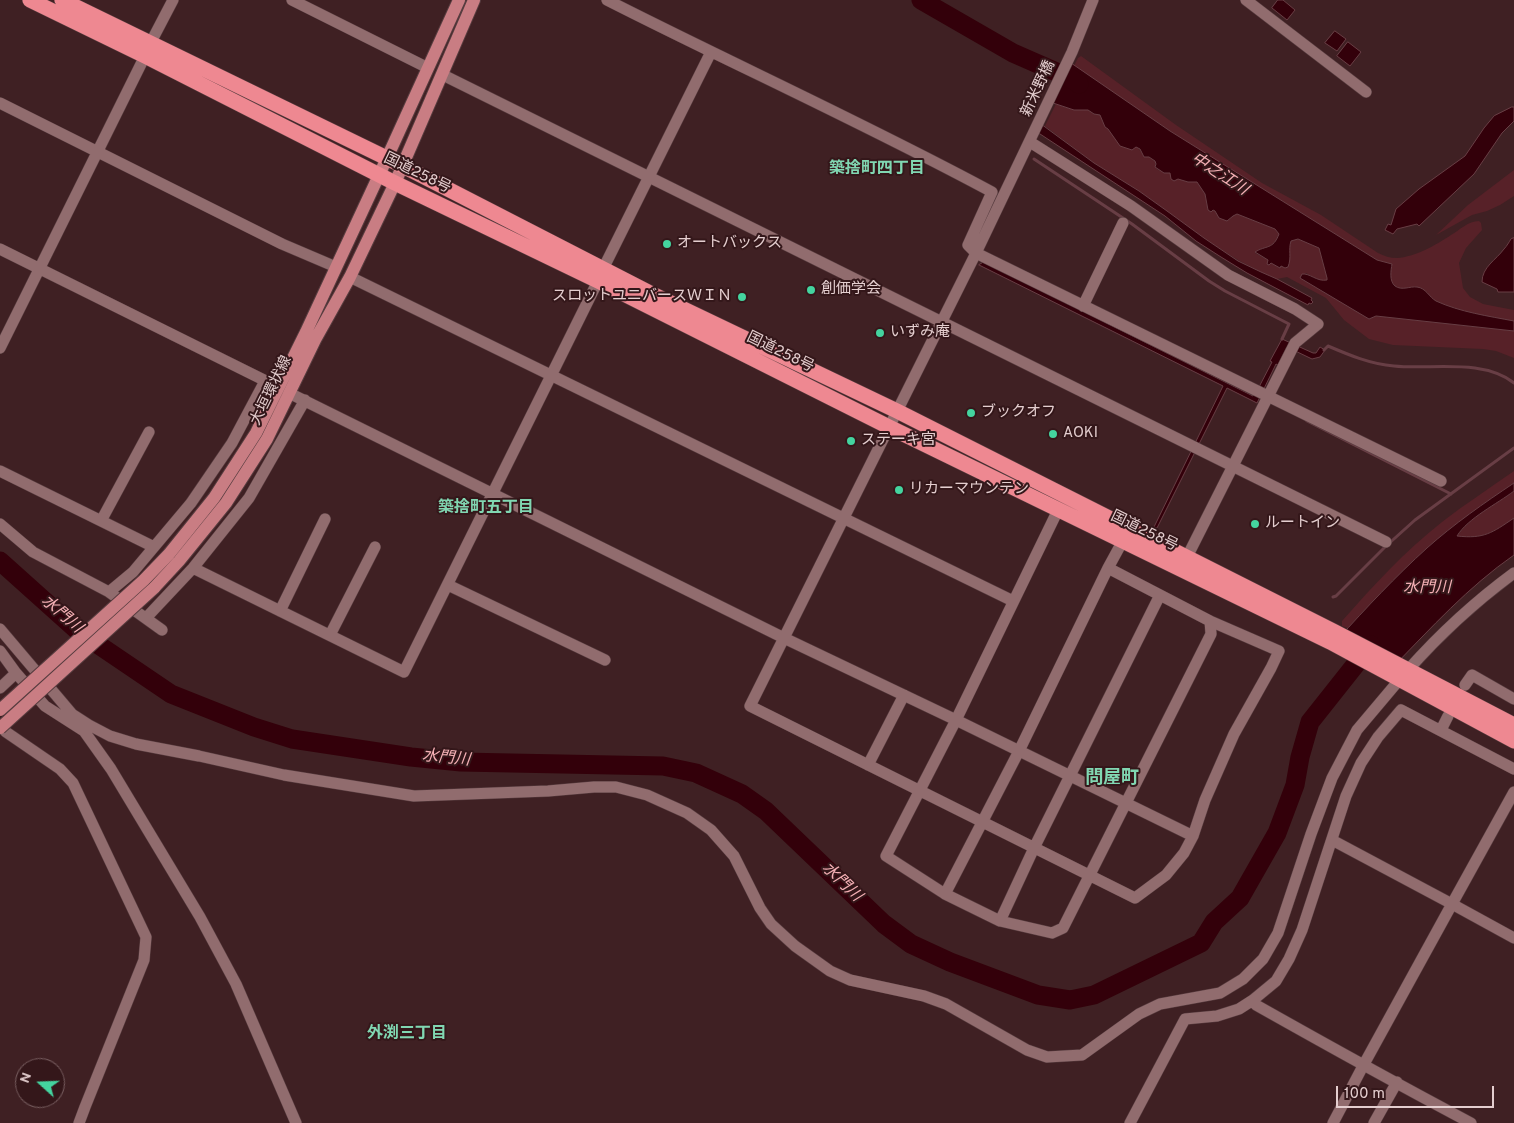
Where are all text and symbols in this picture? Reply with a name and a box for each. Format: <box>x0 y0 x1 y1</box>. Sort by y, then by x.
street label: 新米野橋 <box>1018 58 1060 120</box>
street label: 国道258号 <box>380 150 454 198</box>
water label: 中之江川 <box>1187 150 1251 200</box>
district label: 築捨町四丁目 <box>829 160 925 180</box>
place label: オートバックス <box>677 235 782 253</box>
marker: オートバックス <box>661 238 673 250</box>
place label: 創価学会 <box>821 281 881 299</box>
marker: 創価学会 <box>805 284 817 296</box>
place label: スロットユニバースＷＩＮ <box>552 288 732 306</box>
marker: スロットユニバースＷＩＮ <box>736 291 748 303</box>
place label: いずみ庵 <box>890 324 950 342</box>
marker: いずみ庵 <box>874 327 886 339</box>
street label: 国道258号 <box>743 329 817 377</box>
street label: 大垣環状線 <box>247 353 297 429</box>
place label: ブックオフ <box>981 404 1056 422</box>
marker: ブックオフ <box>965 407 977 419</box>
place label: AOKI <box>1063 425 1098 443</box>
marker: AOKI <box>1047 428 1059 440</box>
place label: ステーキ宮 <box>861 432 936 450</box>
marker: ステーキ宮 <box>845 435 857 447</box>
place label: リカーマウンテン <box>909 481 1029 499</box>
marker: リカーマウンテン <box>893 484 905 496</box>
district label: 築捨町五丁目 <box>438 499 534 519</box>
street label: 国道258号 <box>1107 508 1181 556</box>
place label: ルートイン <box>1265 515 1340 533</box>
marker: ルートイン <box>1249 518 1261 530</box>
water label: 水門川 <box>1403 579 1451 599</box>
water label: 水門川 <box>37 592 85 638</box>
water label: 水門川 <box>421 747 471 771</box>
district label: 問屋町 <box>1085 768 1139 790</box>
water label: 水門川 <box>817 859 865 907</box>
district label: 外渕三丁目 <box>367 1025 447 1045</box>
north arrow <box>15 1058 65 1108</box>
text: N <box>17 1070 36 1086</box>
scale bar <box>1339 1076 1496 1108</box>
text: 100 m <box>1344 1085 1385 1104</box>

